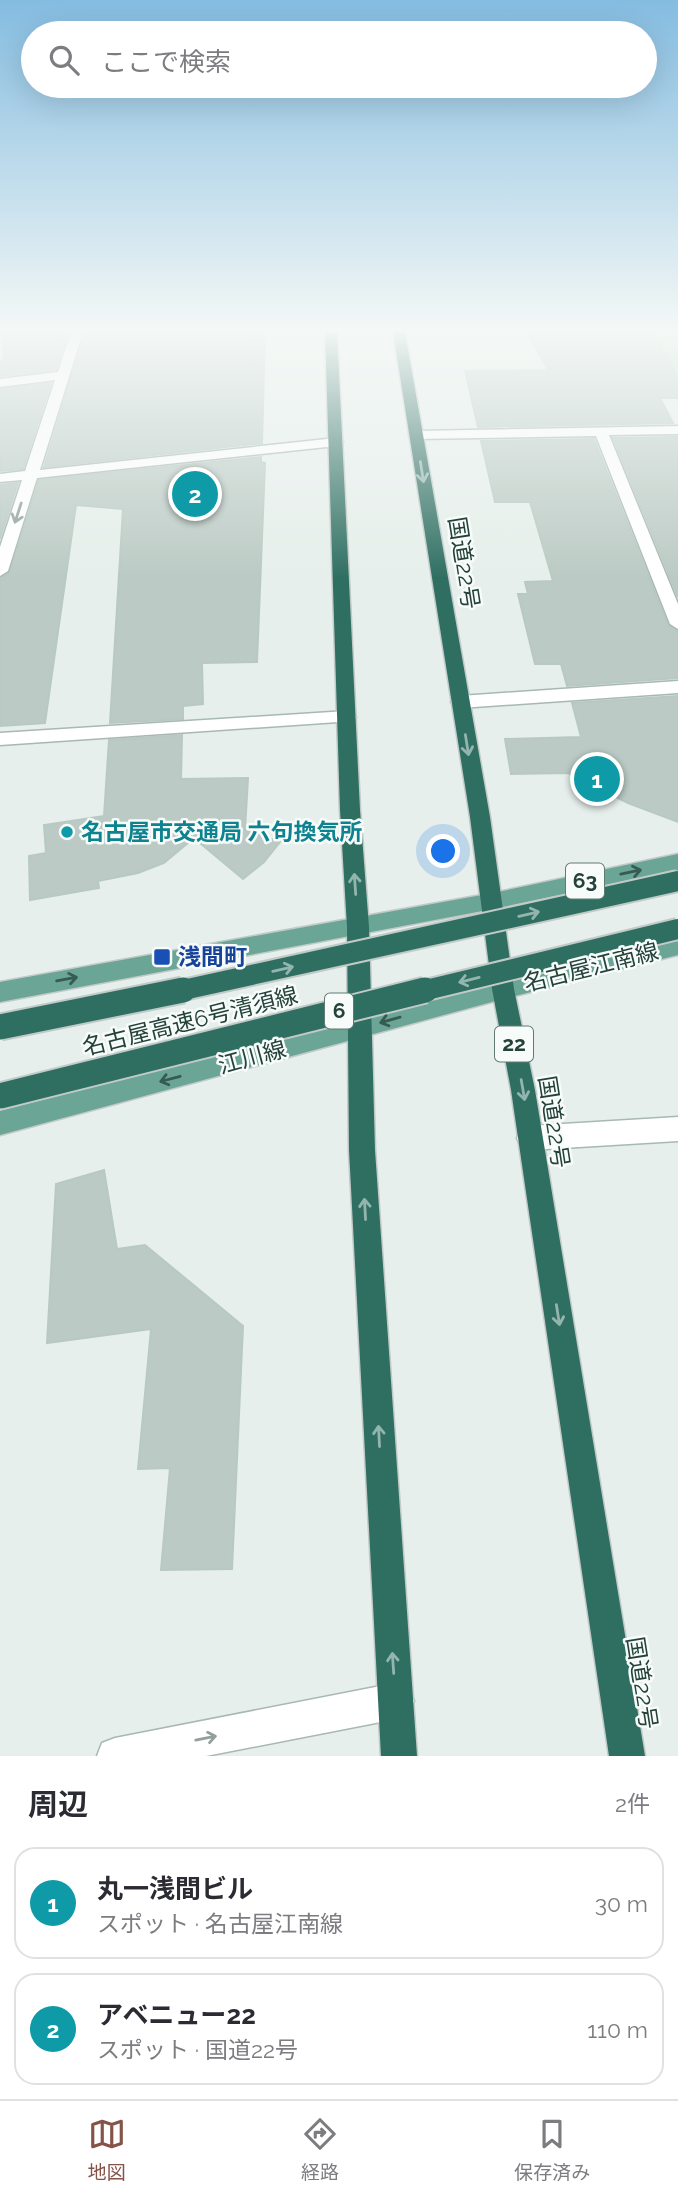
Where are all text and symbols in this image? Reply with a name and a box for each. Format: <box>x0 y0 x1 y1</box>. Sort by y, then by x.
search box <box>21 21 657 98</box>
icon: search <box>45 41 83 79</box>
text: ここで検索 <box>101 47 231 77</box>
one-way arrow <box>416 460 429 483</box>
pin: 2 <box>172 468 218 520</box>
one-way arrow <box>11 502 24 524</box>
street label: 国道22号 <box>444 515 485 611</box>
one-way arrow <box>461 733 474 755</box>
pin: 1 <box>574 753 620 805</box>
place label: 名古屋市交通局 六句換気所 <box>81 818 363 845</box>
marker: 名古屋市交通局 六句換気所 <box>59 824 75 840</box>
your location <box>426 834 460 868</box>
road number: 63 <box>566 864 604 898</box>
one-way arrow <box>619 864 642 878</box>
one-way arrow <box>348 873 361 896</box>
one-way arrow <box>517 907 540 921</box>
street label: 名古屋江南線 <box>521 937 661 996</box>
place label: 浅間町 <box>178 943 247 970</box>
marker: 浅間町 <box>152 947 172 967</box>
one-way arrow <box>271 962 294 975</box>
one-way arrow <box>55 972 78 986</box>
one-way arrow <box>458 974 481 987</box>
street label: 名古屋高速6号清須線 <box>79 981 300 1060</box>
road number: 6 <box>325 993 353 1028</box>
one-way arrow <box>379 1015 401 1028</box>
road number: 22 <box>495 1026 533 1062</box>
street label: 江川線 <box>215 1035 289 1078</box>
one-way arrow <box>159 1073 181 1086</box>
street label: 国道22号 <box>534 1074 575 1170</box>
one-way arrow <box>516 1078 530 1101</box>
one-way arrow <box>359 1198 372 1221</box>
one-way arrow <box>552 1303 565 1326</box>
one-way arrow <box>372 1426 385 1448</box>
street label: 国道22号 <box>622 1635 663 1731</box>
one-way arrow <box>386 1653 399 1675</box>
one-way arrow <box>194 1731 217 1745</box>
text: 周辺 <box>28 1787 88 1822</box>
text: 2件 <box>615 1790 650 1817</box>
text: 丸一浅間ビル <box>97 1874 253 1904</box>
text: 1 <box>47 1890 59 1917</box>
text: 30 m <box>595 1890 648 1917</box>
text: スポット · 名古屋江南線 <box>97 1910 343 1937</box>
text: アベニュー22 <box>97 2000 256 2030</box>
text: 2 <box>47 2016 59 2043</box>
text: 110 m <box>587 2016 648 2043</box>
text: スポット · 国道22号 <box>97 2036 298 2063</box>
tab: 地図 <box>88 2115 126 2184</box>
tab: 経路 <box>301 2115 339 2184</box>
tab: 保存済み <box>514 2115 590 2184</box>

